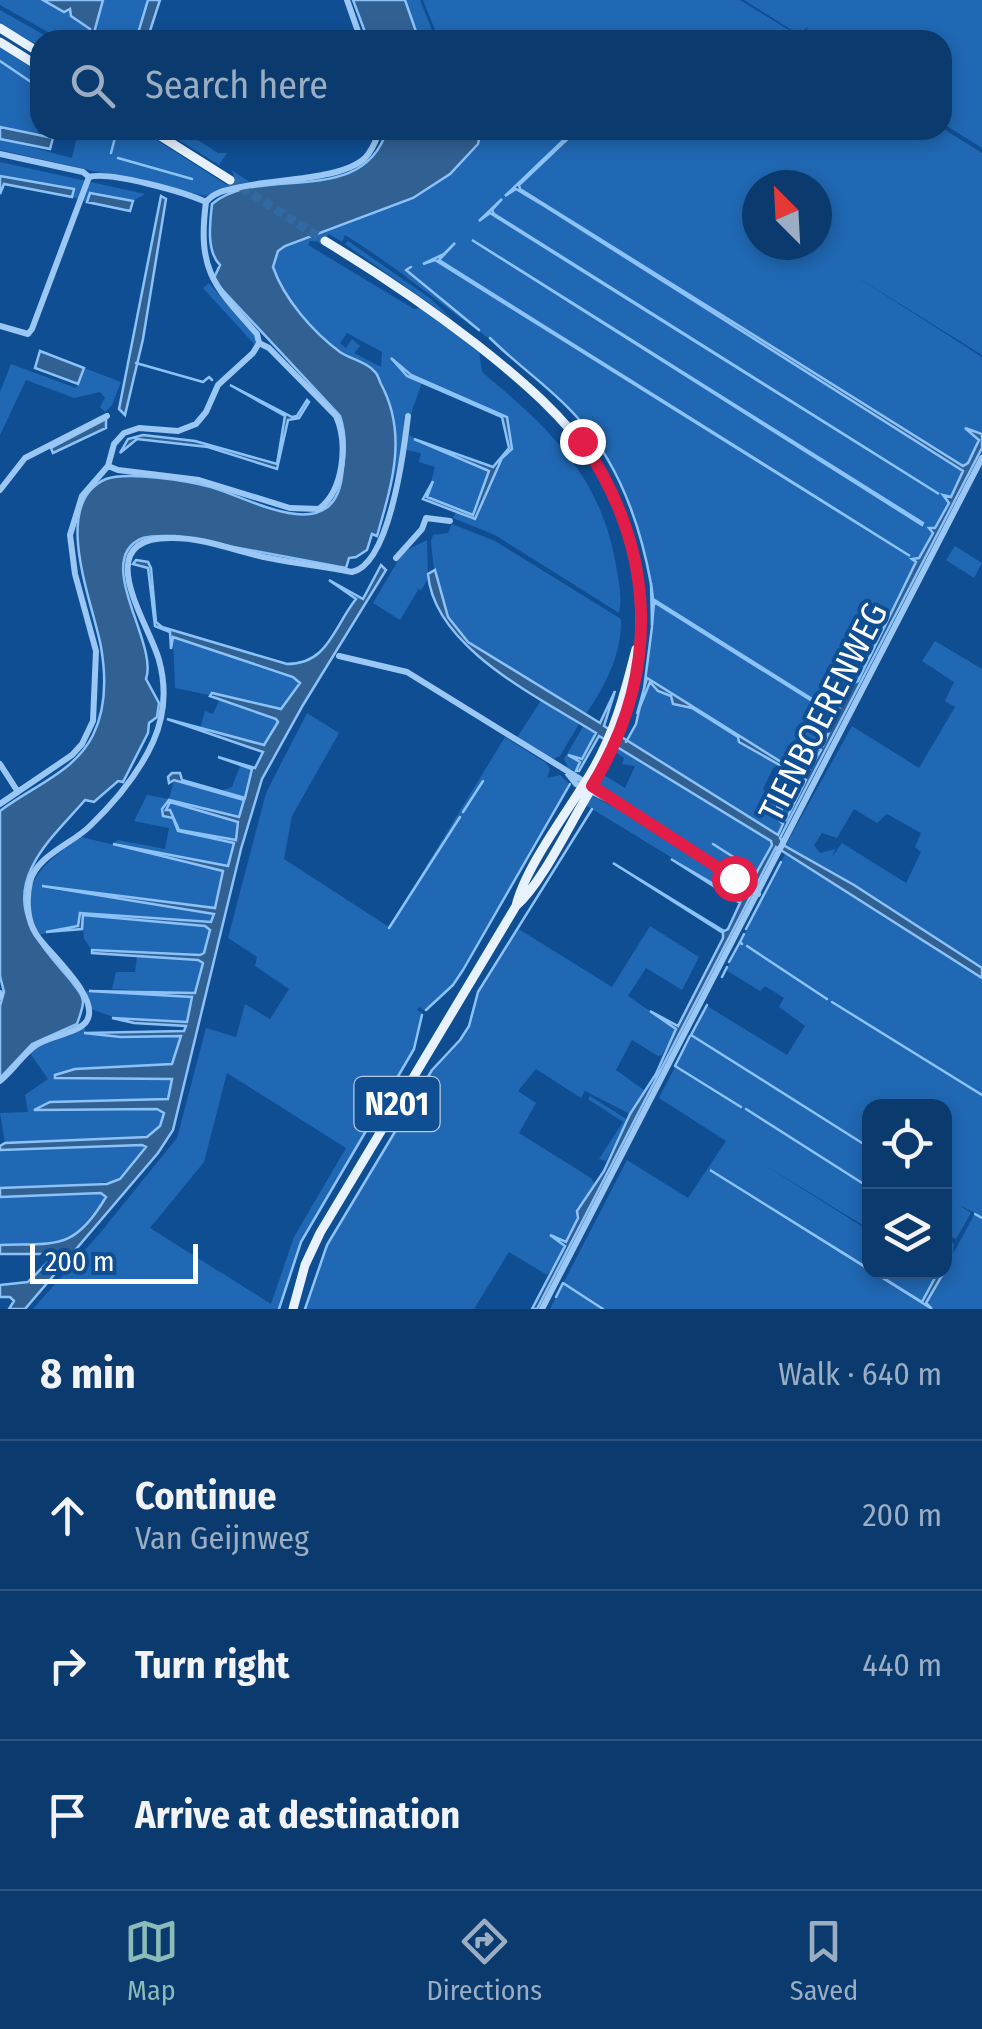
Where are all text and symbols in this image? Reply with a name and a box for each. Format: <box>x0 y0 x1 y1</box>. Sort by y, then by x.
search box <box>30 30 952 140</box>
icon: search <box>65 58 120 113</box>
text: Search here <box>145 62 328 108</box>
north arrow <box>742 170 832 260</box>
route end <box>560 419 606 465</box>
street label: TIENBOERENWEG <box>750 596 896 828</box>
route start <box>712 856 758 902</box>
road number: N201 <box>354 1077 440 1131</box>
map controls <box>862 1099 952 1279</box>
button: locate <box>862 1099 952 1189</box>
button: layers <box>862 1189 952 1279</box>
scale bar <box>30 1239 198 1284</box>
text: 200 m <box>45 1245 115 1278</box>
text: 8 min <box>40 1349 136 1399</box>
text: Walk · 640 m <box>778 1355 942 1393</box>
text: Continue <box>135 1473 276 1519</box>
icon: ahead <box>40 1488 95 1543</box>
text: 200 m <box>862 1496 942 1534</box>
text: Van Geijnweg <box>135 1519 309 1557</box>
icon: right <box>40 1638 95 1693</box>
text: Turn right <box>135 1642 289 1688</box>
text: 440 m <box>862 1646 942 1684</box>
icon: arrive <box>40 1788 95 1843</box>
text: Arrive at destination <box>135 1792 460 1838</box>
tab: Map <box>124 1914 179 2007</box>
tab: Directions <box>426 1914 542 2007</box>
tab: Saved <box>790 1914 858 2007</box>

